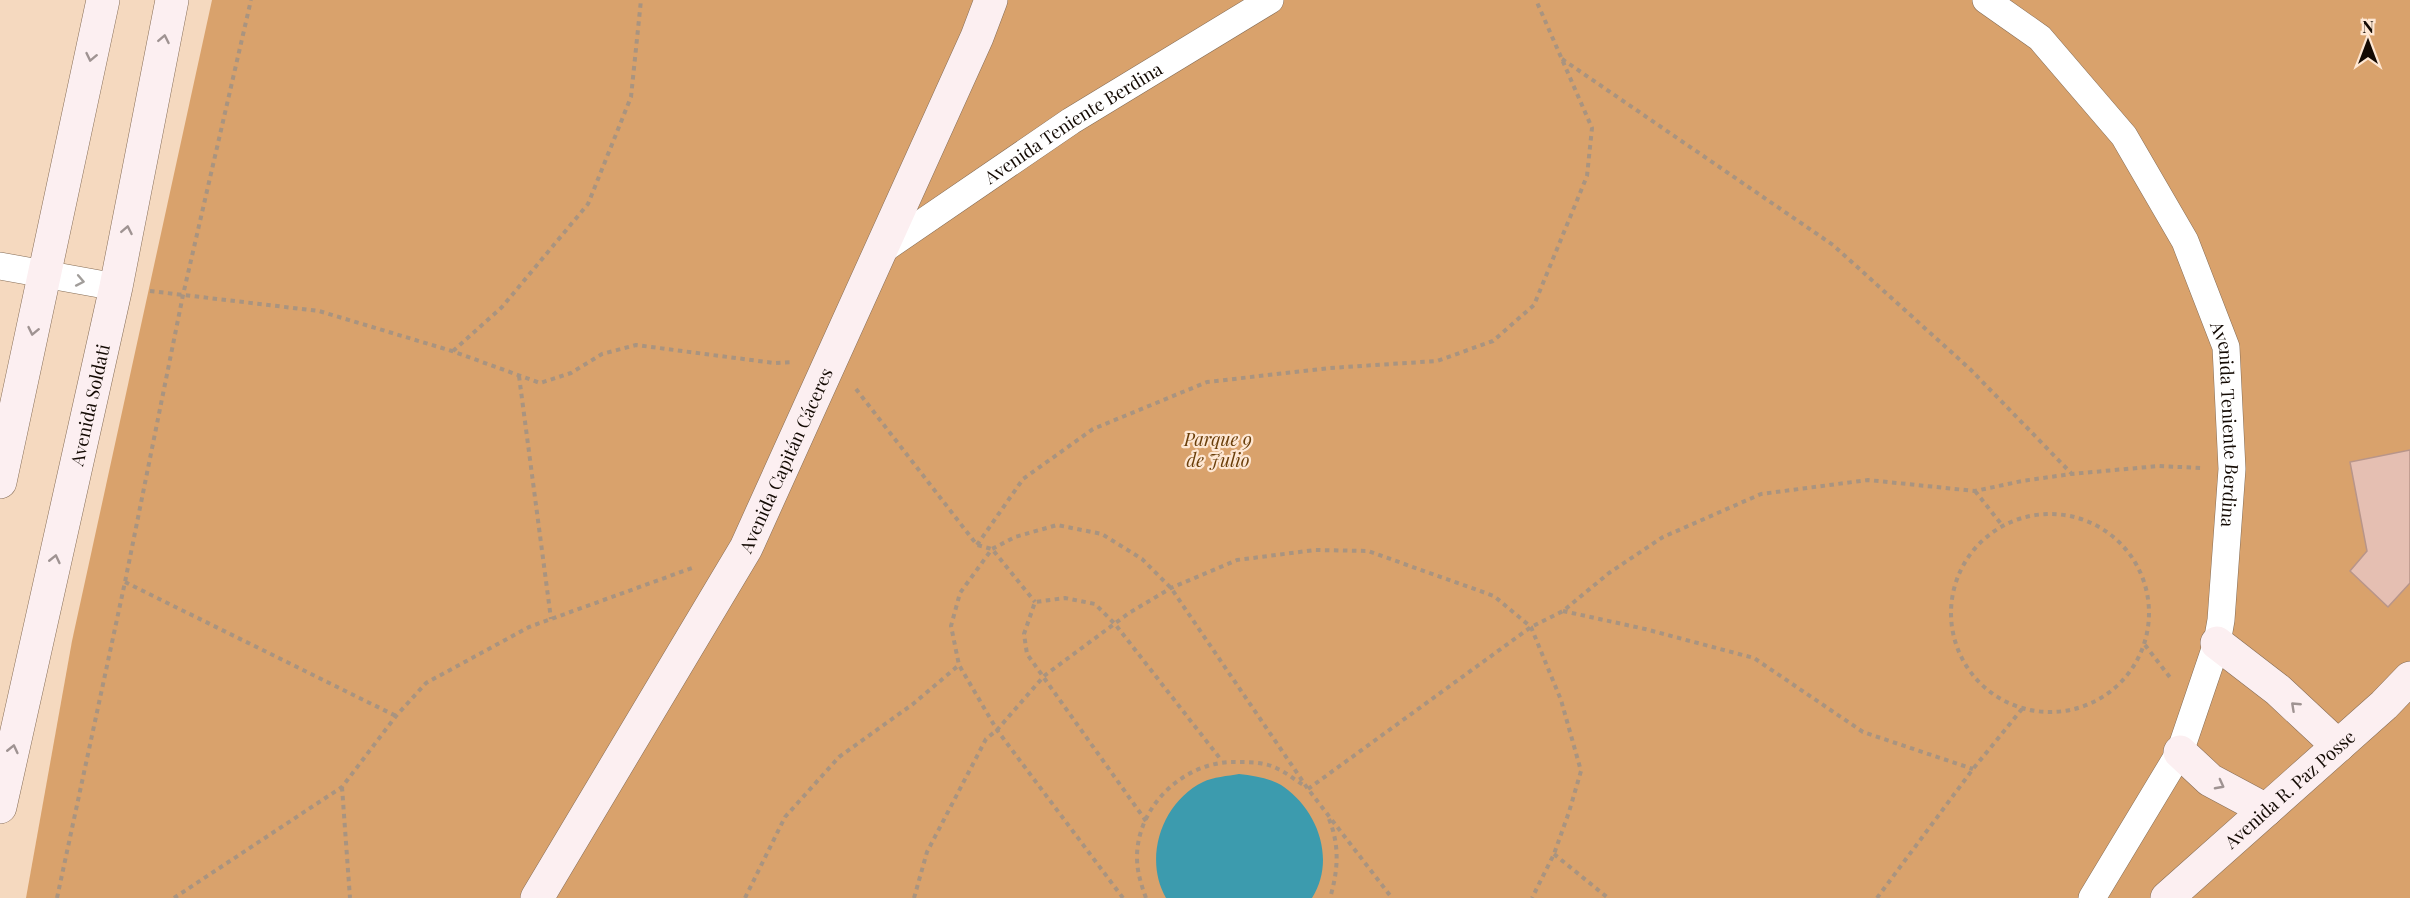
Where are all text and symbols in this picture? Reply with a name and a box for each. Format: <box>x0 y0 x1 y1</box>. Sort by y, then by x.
north arrow <box>2338 12 2398 72</box>
text: N <box>2362 16 2374 37</box>
one-way arrow <box>157 34 170 44</box>
one-way arrow <box>85 52 98 62</box>
street label: Avenida Teniente Berdina <box>979 56 1166 190</box>
one-way arrow <box>120 225 133 235</box>
one-way arrow <box>75 274 85 287</box>
street label: Avenida Teniente Berdina <box>2205 317 2244 528</box>
one-way arrow <box>27 326 40 336</box>
street label: Avenida Soldati <box>64 342 115 469</box>
street label: Avenida Capitán Cáceres <box>733 364 838 557</box>
park label: Parque 9 de Julio <box>1183 427 1252 472</box>
one-way arrow <box>48 554 61 564</box>
one-way arrow <box>2291 702 2302 713</box>
street label: Avenida R. Paz Posse <box>2218 724 2360 854</box>
one-way arrow <box>5 745 18 755</box>
one-way arrow <box>2213 778 2224 789</box>

